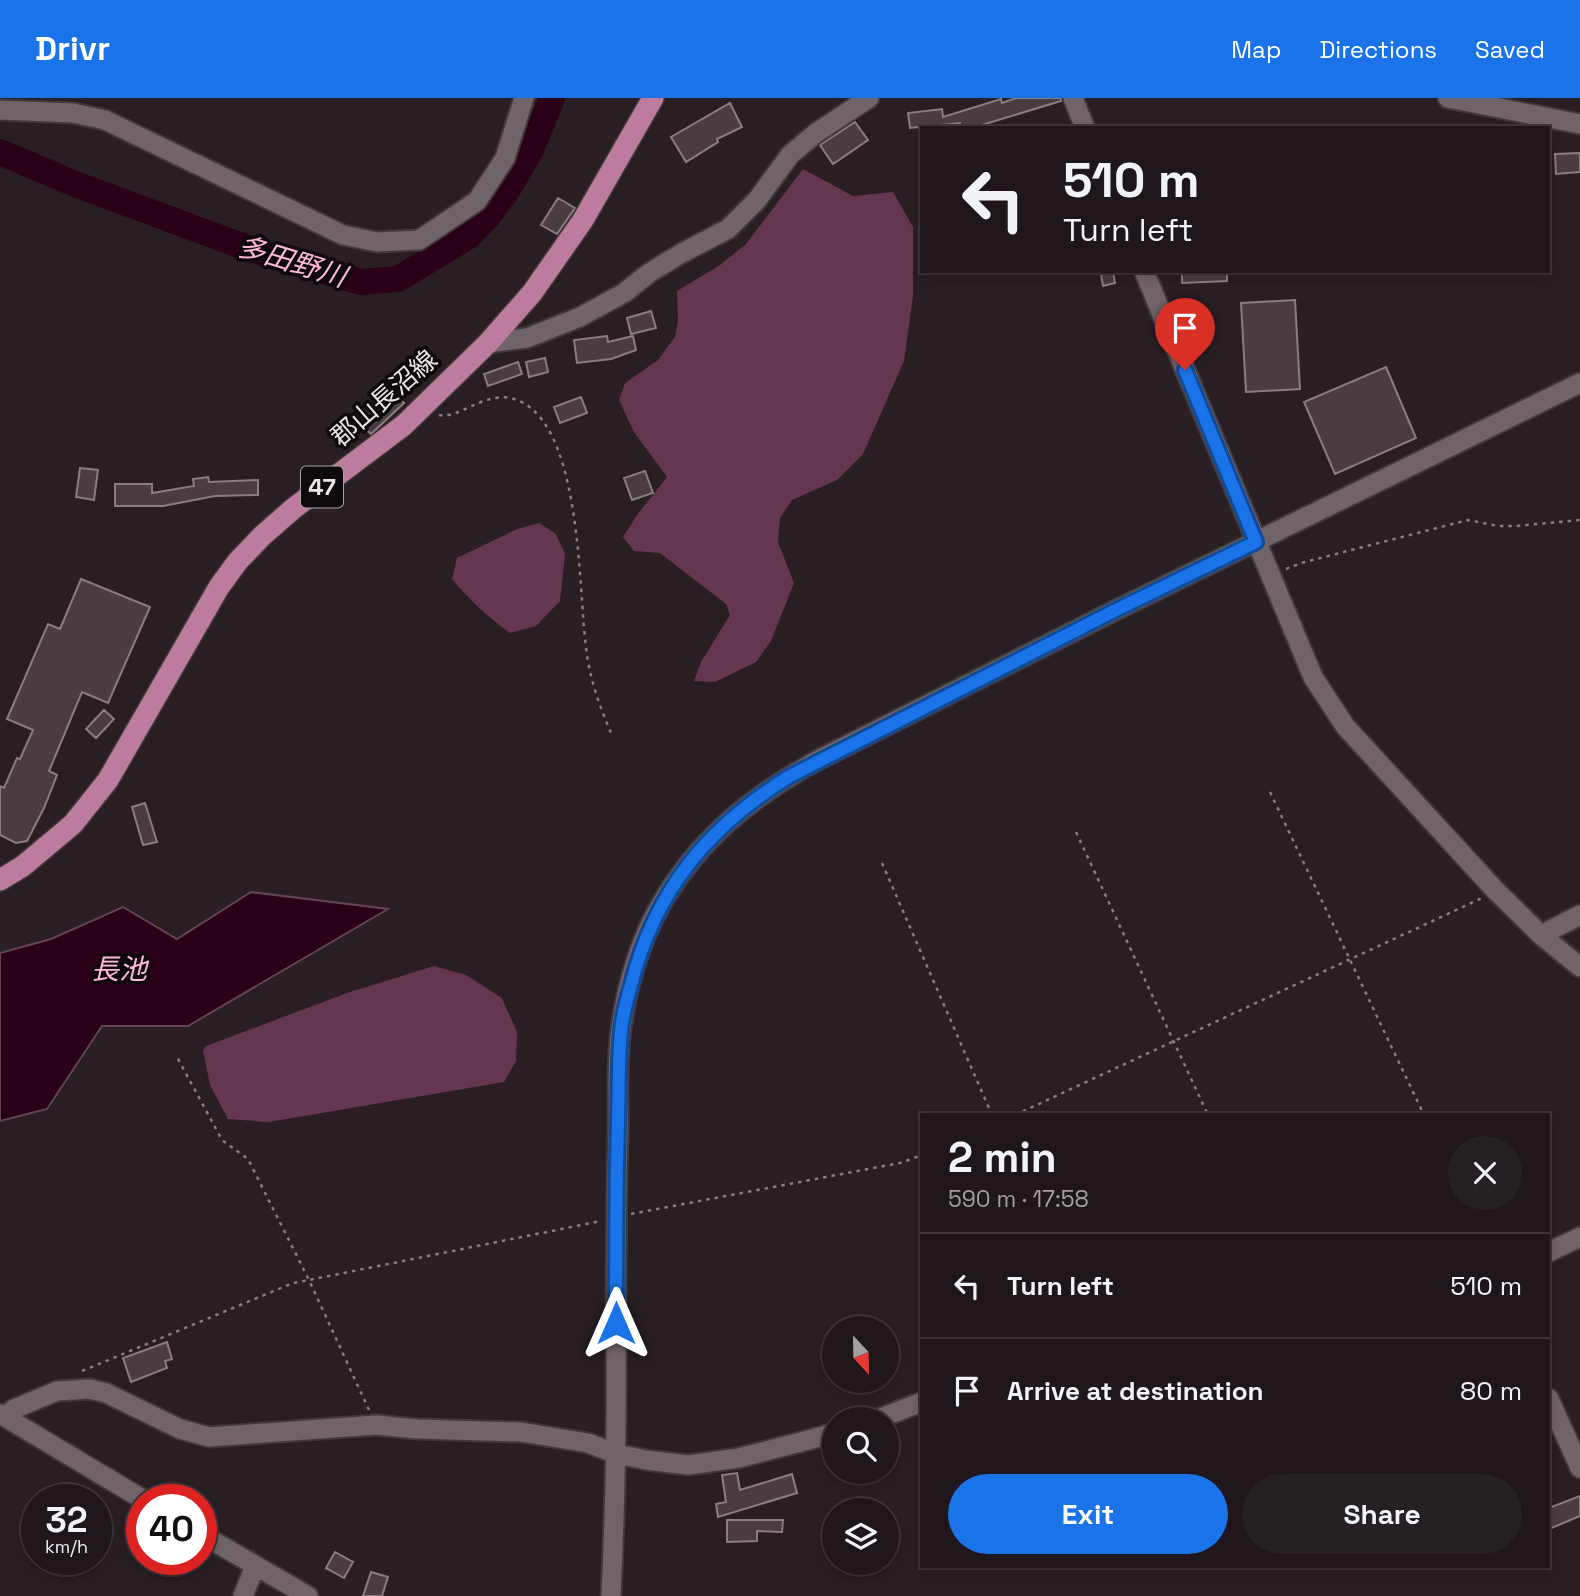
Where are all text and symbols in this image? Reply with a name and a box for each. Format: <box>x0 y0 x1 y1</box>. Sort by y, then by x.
text: Drivr <box>35 28 110 70</box>
text: Map <box>1231 34 1281 65</box>
text: Directions <box>1319 34 1437 65</box>
text: Saved <box>1475 34 1545 65</box>
text: 510 m <box>1063 149 1200 211</box>
icon: left <box>948 154 1039 245</box>
text: Turn left <box>1063 210 1193 250</box>
water label: 多田野川 <box>233 227 354 295</box>
pin <box>1155 298 1215 370</box>
icon: arrive <box>1166 309 1204 347</box>
street label: 郡山長沼線 <box>324 343 444 453</box>
road number: 47 <box>301 466 343 508</box>
water label: 長池 <box>91 951 150 987</box>
text: 2 min <box>948 1131 1057 1184</box>
button: close <box>1448 1136 1522 1210</box>
text: 590 m · 17:58 <box>948 1184 1089 1214</box>
icon: left <box>948 1267 986 1305</box>
text: Turn left <box>1007 1269 1114 1303</box>
text: 510 m <box>1450 1269 1522 1303</box>
position arrow <box>579 1286 653 1360</box>
north arrow <box>822 1316 900 1393</box>
map controls <box>822 1316 899 1575</box>
icon: arrive <box>948 1372 986 1410</box>
text: Arrive at destination <box>1007 1374 1264 1408</box>
text: 80 m <box>1460 1374 1522 1408</box>
button: search <box>822 1407 899 1484</box>
button: Exit <box>948 1474 1228 1554</box>
button: Share <box>1242 1474 1522 1554</box>
speed limit sign: 40 <box>126 1484 217 1575</box>
text: 32 <box>45 1498 88 1542</box>
button: layers <box>822 1498 899 1575</box>
text: km/h <box>45 1535 88 1558</box>

